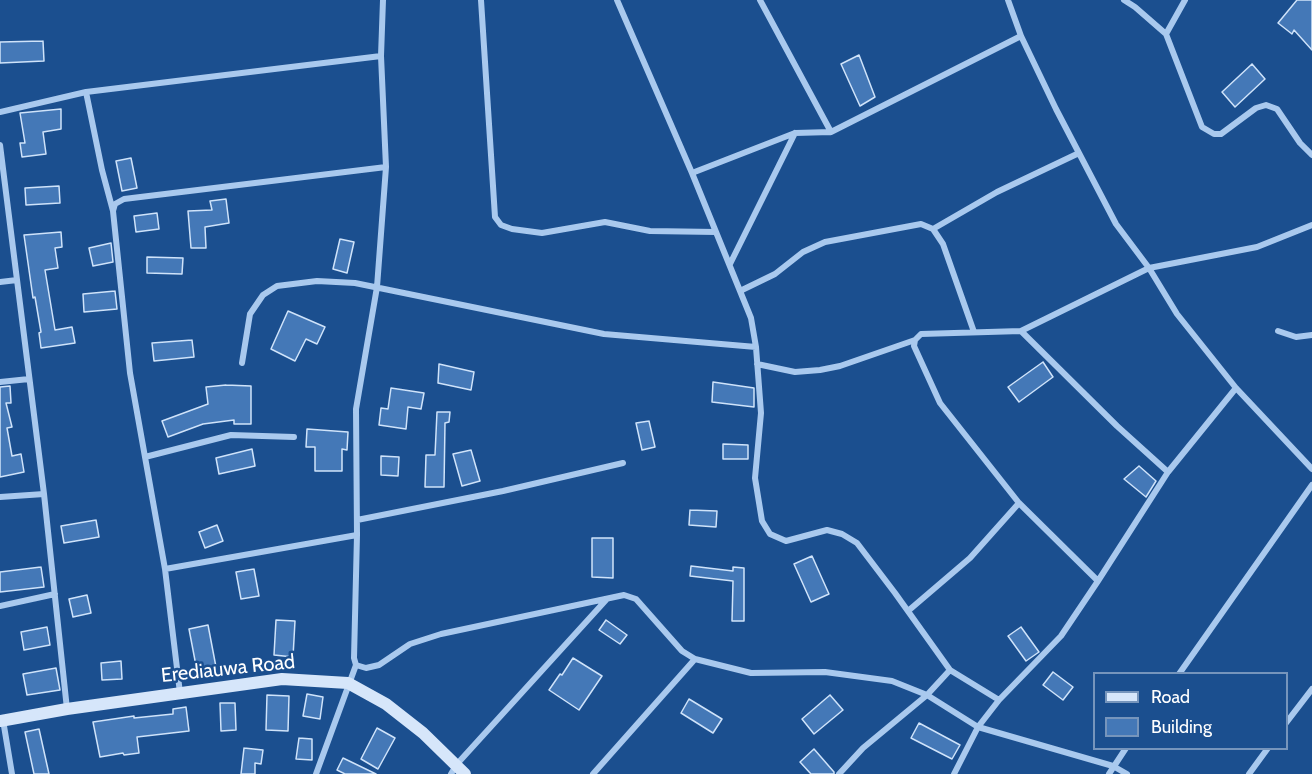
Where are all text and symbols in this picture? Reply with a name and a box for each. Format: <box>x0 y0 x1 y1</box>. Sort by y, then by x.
street label: Erediauwa Road <box>160 650 296 688</box>
legend <box>1093 672 1288 750</box>
text: Road <box>1151 686 1190 708</box>
text: Building <box>1151 716 1212 738</box>

